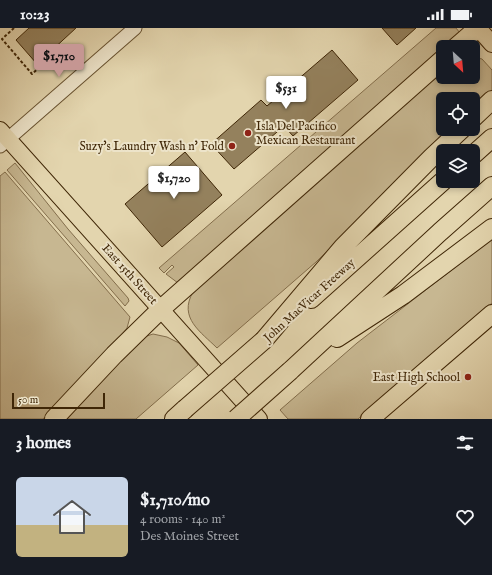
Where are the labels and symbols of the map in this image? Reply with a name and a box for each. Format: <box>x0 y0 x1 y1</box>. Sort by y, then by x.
north arrow <box>436 40 480 84</box>
pin: $1,710 <box>26 44 92 78</box>
pin: $531 <box>262 76 310 110</box>
place label: Isla Del Pacifico Mexican Restaurant <box>256 119 355 148</box>
marker: Isla Del Pacifico Mexican Restaurant <box>243 128 253 138</box>
place label: Suzy's Laundry Wash n' Fold <box>79 139 225 154</box>
marker: Suzy's Laundry Wash n' Fold <box>227 141 237 151</box>
pin: $1,720 <box>141 166 207 200</box>
street label: East 15th Street <box>99 241 161 308</box>
street label: John MacVicar Freeway <box>259 255 359 347</box>
place label: East High School <box>373 370 461 385</box>
marker: East High School <box>463 372 473 382</box>
scale bar <box>12 391 105 410</box>

